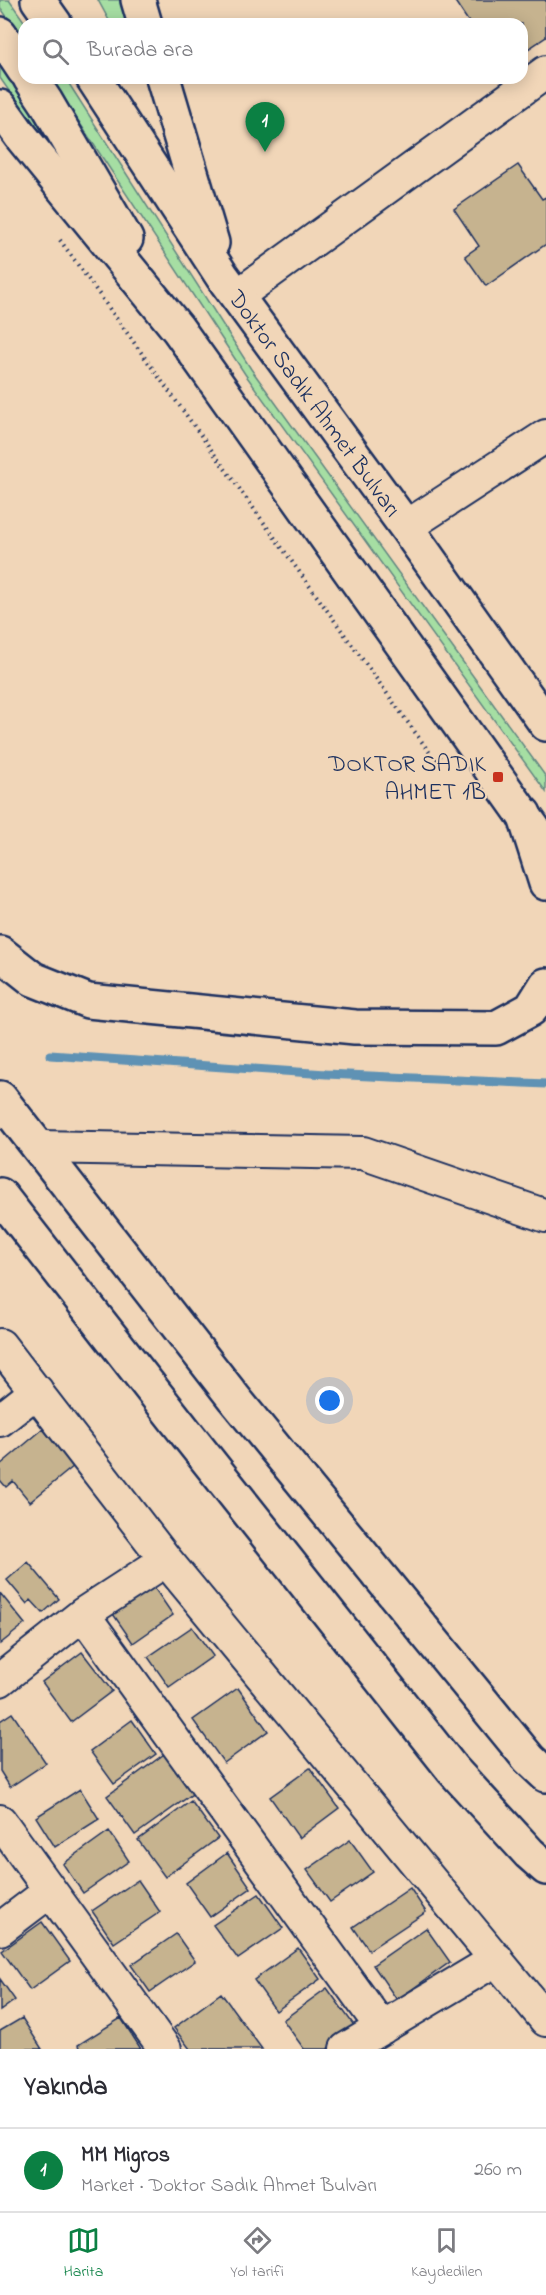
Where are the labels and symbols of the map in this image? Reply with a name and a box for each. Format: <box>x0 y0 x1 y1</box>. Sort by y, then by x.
pin: 1 <box>246 102 284 152</box>
street label: Doktor Sadık Ahmet Bulvarı <box>217 283 408 526</box>
place label: DOKTOR SADIK AHMET 1B <box>328 748 486 811</box>
marker: DOKTOR SADIK AHMET 1B <box>491 770 505 784</box>
your location <box>315 1386 344 1415</box>

